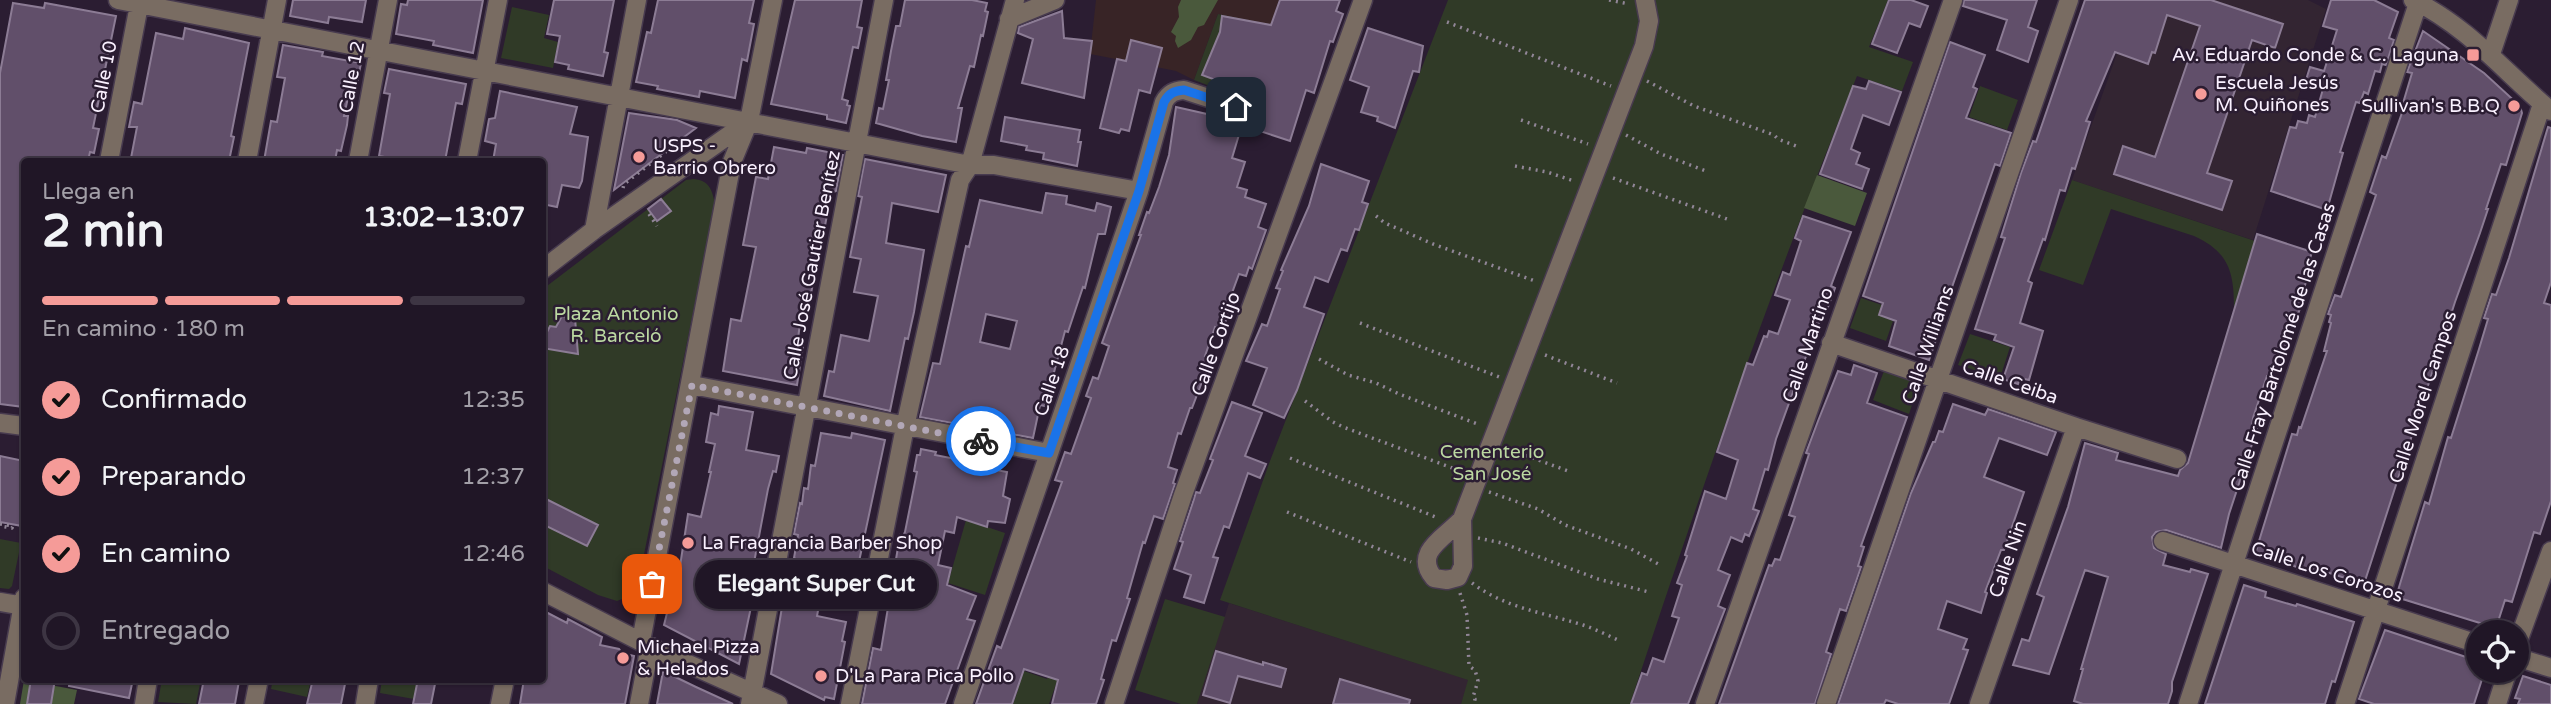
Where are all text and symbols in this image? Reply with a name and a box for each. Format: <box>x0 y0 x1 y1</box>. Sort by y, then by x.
street label: Calle 10 <box>86 39 122 115</box>
street label: Calle 12 <box>335 39 369 115</box>
place label: Av. Eduardo Conde & C. Laguna <box>2172 44 2459 66</box>
marker: Av. Eduardo Conde & C. Laguna <box>2465 47 2481 63</box>
place label: Escuela Jesús M. Quiñones <box>2215 72 2338 116</box>
pin <box>1206 77 1266 137</box>
marker: Escuela Jesús M. Quiñones <box>2193 86 2209 102</box>
icon: home <box>1217 88 1255 126</box>
place label: Sullivan's B.B.Q <box>2361 95 2500 117</box>
marker: Sullivan's B.B.Q <box>2506 98 2522 114</box>
place label: USPS - Barrio Obrero <box>653 135 776 179</box>
street label: Calle José Gautier Benítez <box>779 148 845 382</box>
marker: USPS - Barrio Obrero <box>631 149 647 165</box>
text: Llega en <box>42 178 134 206</box>
street label: Calle Fray Bartolomé de las Casas <box>2226 200 2340 494</box>
text: 13:02–13:07 <box>363 202 525 233</box>
text: 2 min <box>42 204 165 259</box>
street label: Calle Williams <box>1897 283 1959 407</box>
street label: Calle Martino <box>1778 284 1838 406</box>
street label: Calle Cortijo <box>1187 289 1245 399</box>
park label: Plaza Antonio R. Barceló <box>553 303 679 347</box>
street label: Calle Morel Campos <box>2385 308 2461 486</box>
text: En camino · 180 m <box>42 315 245 343</box>
street label: Calle 18 <box>1030 343 1074 419</box>
street label: Calle Ceiba <box>1959 355 2061 409</box>
icon: check <box>42 381 80 419</box>
text: Confirmado <box>101 384 247 415</box>
text: 12:35 <box>461 386 525 414</box>
courier <box>946 406 1016 476</box>
icon: bike <box>962 422 1000 460</box>
park label: Cementerio San José <box>1440 441 1544 485</box>
icon: check <box>42 458 80 496</box>
text: Preparando <box>101 461 246 492</box>
text: 12:37 <box>461 463 525 491</box>
street label: Calle Nin <box>1985 517 2031 601</box>
place label: La Fragrancia Barber Shop <box>702 532 942 554</box>
icon: check <box>42 535 80 573</box>
marker: La Fragrancia Barber Shop <box>680 535 696 551</box>
street label: Calle Los Corozos <box>2248 537 2406 607</box>
text: En camino <box>101 538 230 569</box>
text: 12:46 <box>461 540 525 568</box>
pin <box>622 554 682 614</box>
callout: Elegant Super Cut <box>694 560 936 608</box>
icon: bag <box>633 565 671 603</box>
text: Elegant Super Cut <box>717 570 915 598</box>
text: Entregado <box>101 615 230 646</box>
map controls <box>2466 620 2529 683</box>
button: locate <box>2466 620 2529 683</box>
place label: Michael Pizza & Helados <box>637 636 760 680</box>
marker: Michael Pizza & Helados <box>615 650 631 666</box>
place label: D'La Para Pica Pollo <box>835 665 1014 687</box>
marker: D'La Para Pica Pollo <box>813 668 829 684</box>

